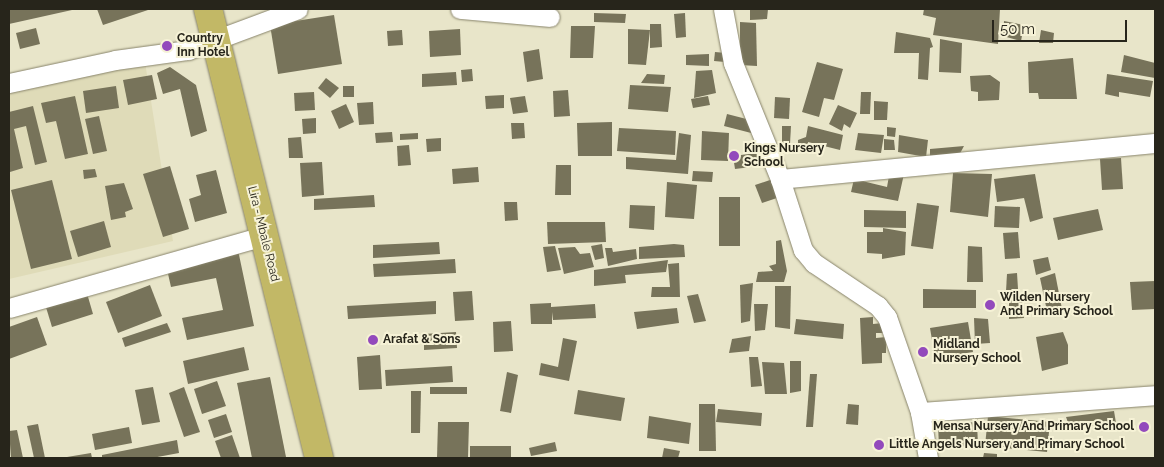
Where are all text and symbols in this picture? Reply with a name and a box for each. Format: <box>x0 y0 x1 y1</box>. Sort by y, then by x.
scale bar <box>994 10 1129 42</box>
text: 50 m <box>1000 20 1035 38</box>
place label: Country Inn Hotel <box>177 32 229 60</box>
marker: Country Inn Hotel <box>161 40 173 52</box>
place label: Kings Nursery School <box>744 142 824 170</box>
marker: Kings Nursery School <box>728 150 740 162</box>
street label: Lira - Mbale Road <box>244 185 282 283</box>
place label: Wilden Nursery And Primary School <box>1000 291 1113 319</box>
marker: Wilden Nursery And Primary School <box>984 299 996 311</box>
place label: Arafat & Sons <box>383 333 460 347</box>
marker: Arafat & Sons <box>367 334 379 346</box>
place label: Midland Nursery School <box>933 338 1021 366</box>
marker: Midland Nursery School <box>917 346 929 358</box>
place label: Mensa Nursery And Primary School <box>932 420 1134 434</box>
marker: Mensa Nursery And Primary School <box>1138 421 1150 433</box>
place label: Little Angels Nursery and Primary School <box>889 438 1125 452</box>
marker: Little Angels Nursery and Primary School <box>873 439 885 451</box>

